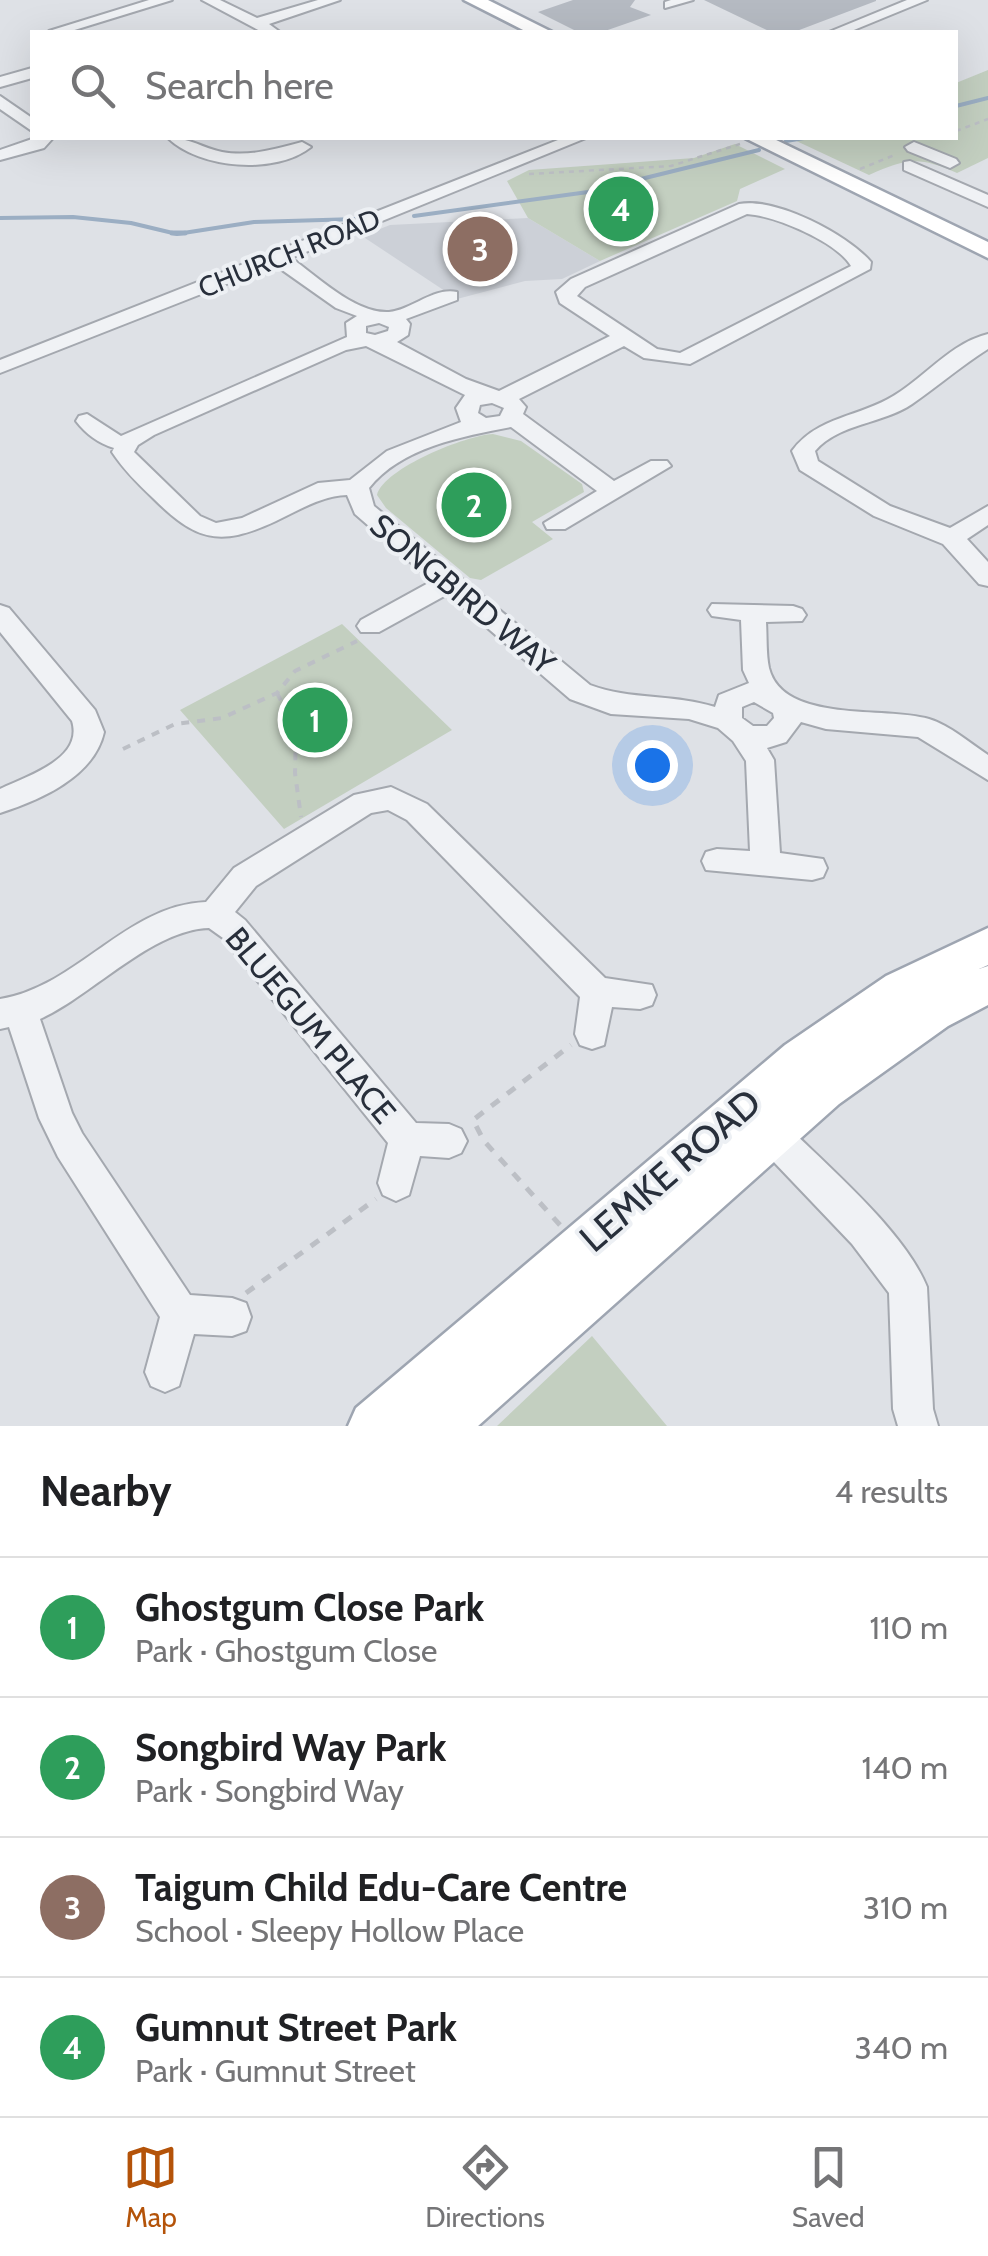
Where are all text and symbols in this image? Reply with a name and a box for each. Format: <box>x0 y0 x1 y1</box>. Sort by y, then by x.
search box <box>30 30 958 140</box>
icon: search <box>65 58 120 113</box>
text: Search here <box>145 62 334 109</box>
pin: 4 <box>588 172 654 246</box>
street label: CHURCH ROAD <box>193 201 385 305</box>
pin: 3 <box>448 212 512 286</box>
pin: 2 <box>442 468 506 542</box>
street label: SONGBIRD WAY <box>363 505 564 683</box>
pin: 1 <box>282 682 348 758</box>
your location <box>627 740 678 791</box>
street label: BLUEGUM PLACE <box>218 919 404 1131</box>
street label: LEMKE ROAD <box>570 1079 770 1261</box>
text: Nearby <box>40 1465 172 1517</box>
text: 4 results <box>835 1472 948 1511</box>
text: Ghostgum Close Park <box>135 1584 484 1631</box>
text: 1 <box>67 1608 78 1647</box>
text: 110 m <box>870 1608 948 1647</box>
text: Park · Ghostgum Close <box>135 1631 437 1670</box>
text: Songbird Way Park <box>135 1724 446 1771</box>
text: 2 <box>64 1748 81 1787</box>
text: 140 m <box>861 1748 948 1787</box>
text: Park · Songbird Way <box>135 1771 404 1810</box>
text: Taigum Child Edu-Care Centre <box>135 1864 627 1911</box>
text: 3 <box>64 1888 81 1927</box>
text: 310 m <box>863 1888 948 1927</box>
text: School · Sleepy Hollow Place <box>135 1911 524 1950</box>
text: Gumnut Street Park <box>135 2004 457 2051</box>
text: 4 <box>63 2028 82 2067</box>
text: 340 m <box>855 2028 948 2067</box>
text: Park · Gumnut Street <box>135 2051 416 2090</box>
tab: Map <box>123 2140 178 2234</box>
tab: Directions <box>425 2140 545 2234</box>
tab: Saved <box>792 2140 865 2234</box>

